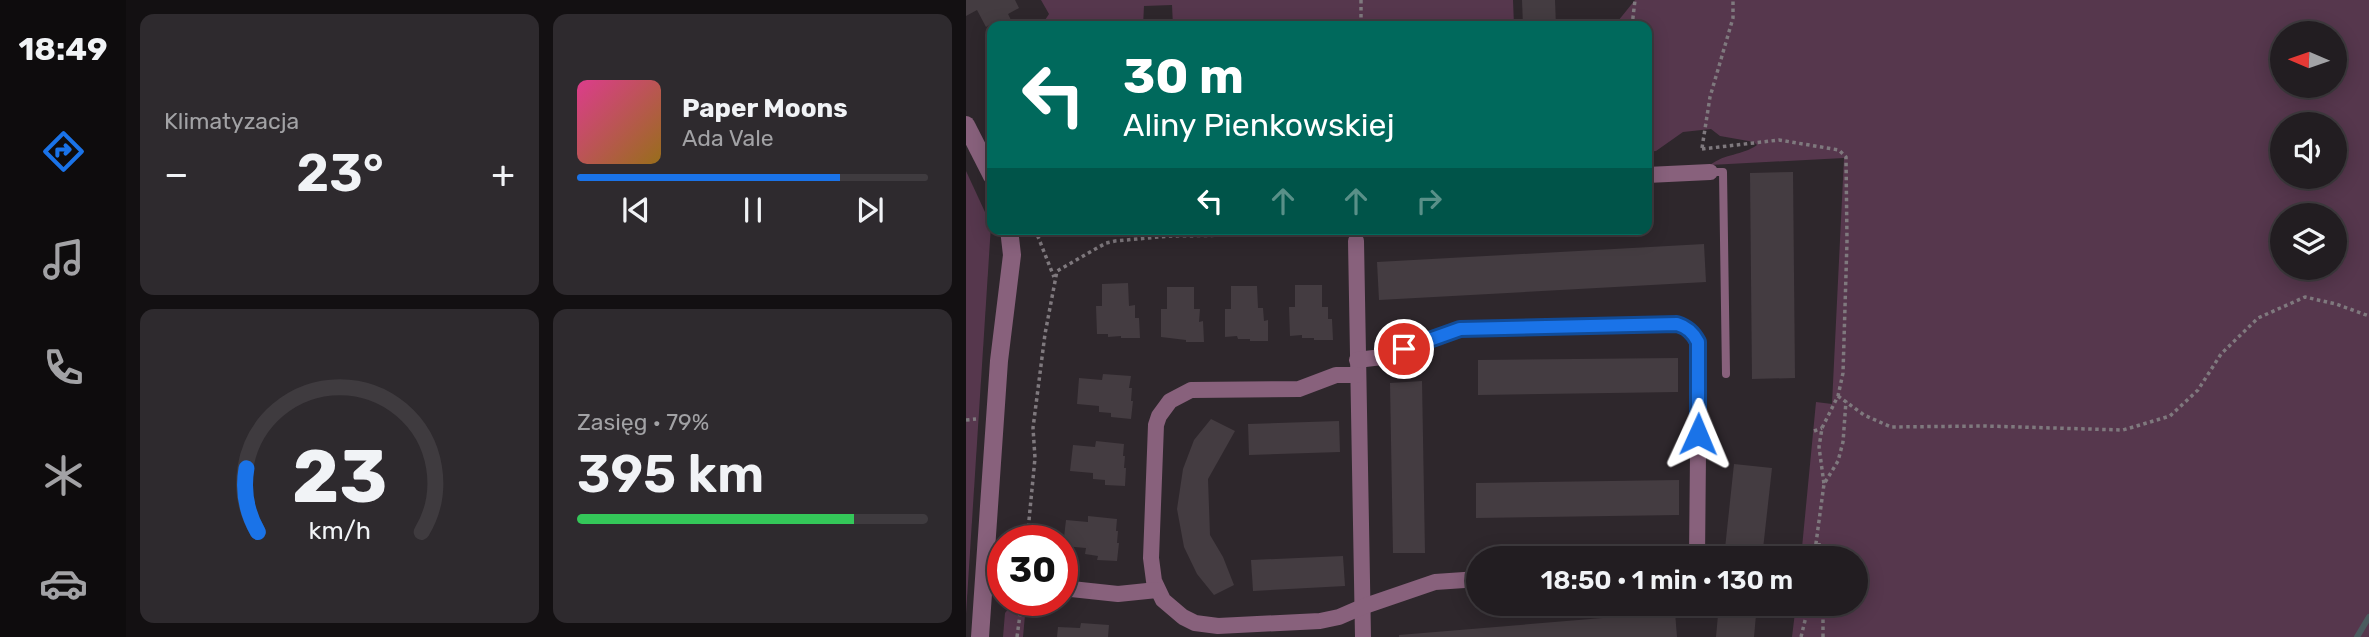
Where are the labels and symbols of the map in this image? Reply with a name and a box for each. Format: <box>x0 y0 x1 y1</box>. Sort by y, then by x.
north arrow <box>2270 21 2347 98</box>
pin <box>1374 319 1434 379</box>
position arrow <box>1661 397 1735 471</box>
speed limit sign: 30 <box>987 525 1078 616</box>

